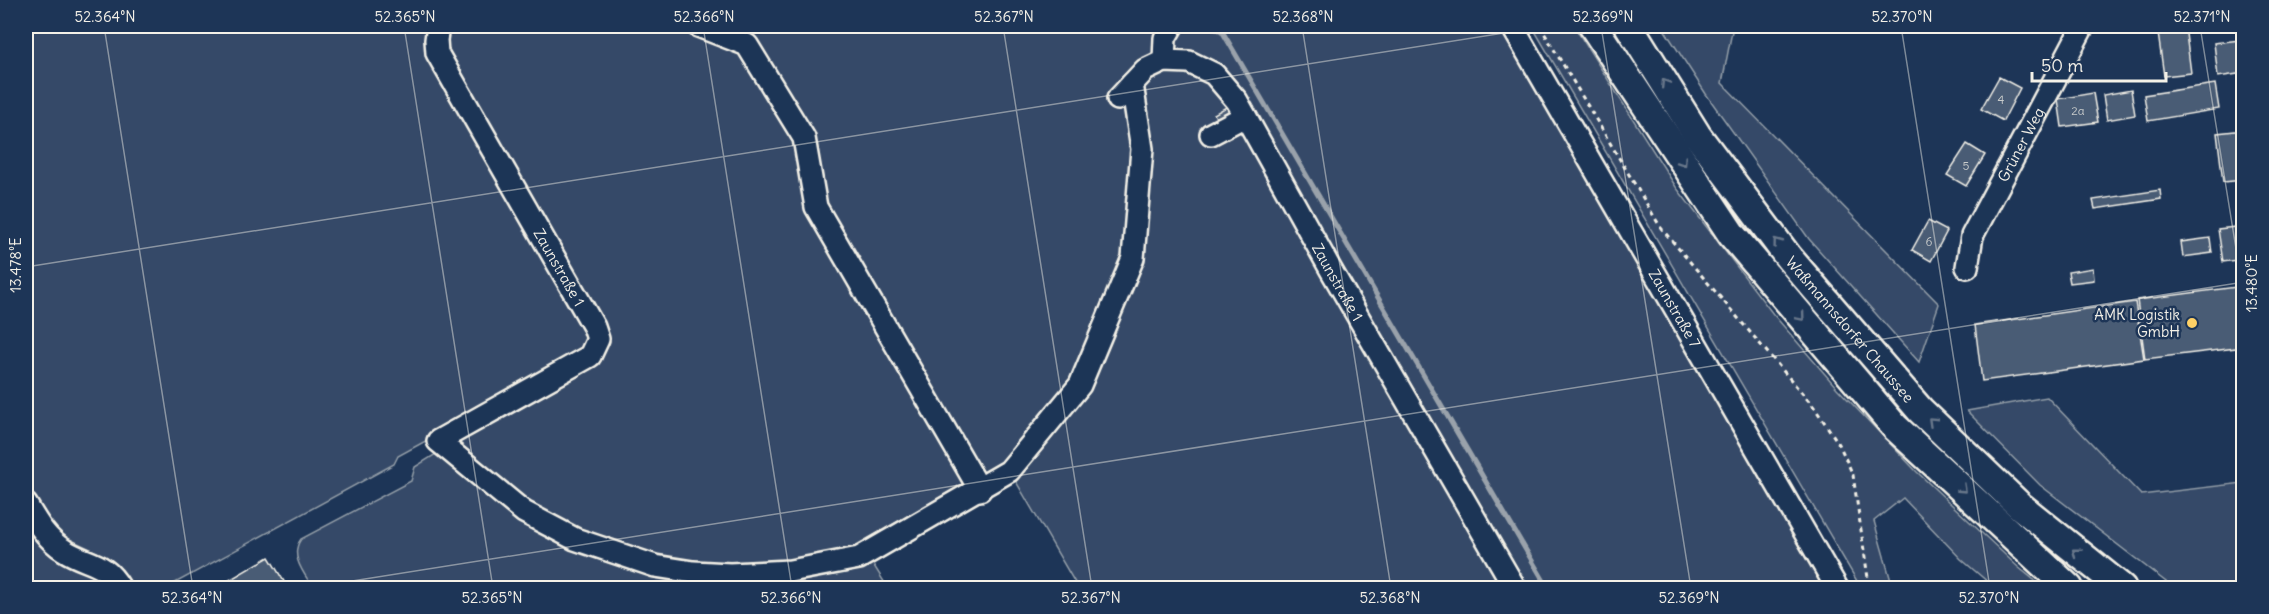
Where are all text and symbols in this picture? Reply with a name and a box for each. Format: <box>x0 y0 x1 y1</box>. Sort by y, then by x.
text: 52.364°N <box>74 7 136 26</box>
text: 52.365°N <box>374 7 436 26</box>
text: 52.366°N <box>673 7 735 26</box>
text: 52.367°N <box>974 7 1034 26</box>
text: 52.368°N <box>1272 7 1334 26</box>
text: 52.369°N <box>1572 7 1634 26</box>
text: 52.370°N <box>1871 7 1933 26</box>
text: 52.371°N <box>2173 7 2231 26</box>
scale bar <box>2032 45 2166 83</box>
text: 50 m <box>2041 54 2083 77</box>
one-way arrow <box>1660 79 1672 89</box>
house number: 4 <box>1998 92 2005 107</box>
house number: 2a <box>2071 103 2085 118</box>
street label: Grüner Weg <box>1993 104 2048 185</box>
one-way arrow <box>1676 155 1687 166</box>
house number: 5 <box>1963 158 1970 173</box>
street label: Zaunstraße 1 <box>530 225 589 309</box>
house number: 6 <box>1926 234 1933 249</box>
text: 13.478°E <box>6 237 25 293</box>
one-way arrow <box>1773 238 1784 249</box>
street label: Zaunstraße 1 <box>1308 240 1368 324</box>
street label: Waßmannsdorfer Chaussee <box>1782 252 1919 406</box>
text: 13.480°E <box>2242 254 2261 312</box>
street label: Zaunstraße 7 <box>1645 265 1705 351</box>
place label: AMK Logistik GmbH <box>2094 305 2180 341</box>
one-way arrow <box>1794 310 1805 321</box>
marker: AMK Logistik GmbH <box>2185 316 2199 330</box>
one-way arrow <box>1928 418 1939 429</box>
one-way arrow <box>1955 482 1966 493</box>
one-way arrow <box>2072 548 2083 559</box>
text: 52.364°N <box>161 588 223 607</box>
text: 52.365°N <box>461 588 523 607</box>
text: 52.366°N <box>760 588 822 607</box>
text: 52.367°N <box>1061 588 1121 607</box>
text: 52.368°N <box>1359 588 1421 607</box>
text: 52.369°N <box>1658 588 1720 607</box>
text: 52.370°N <box>1958 588 2020 607</box>

